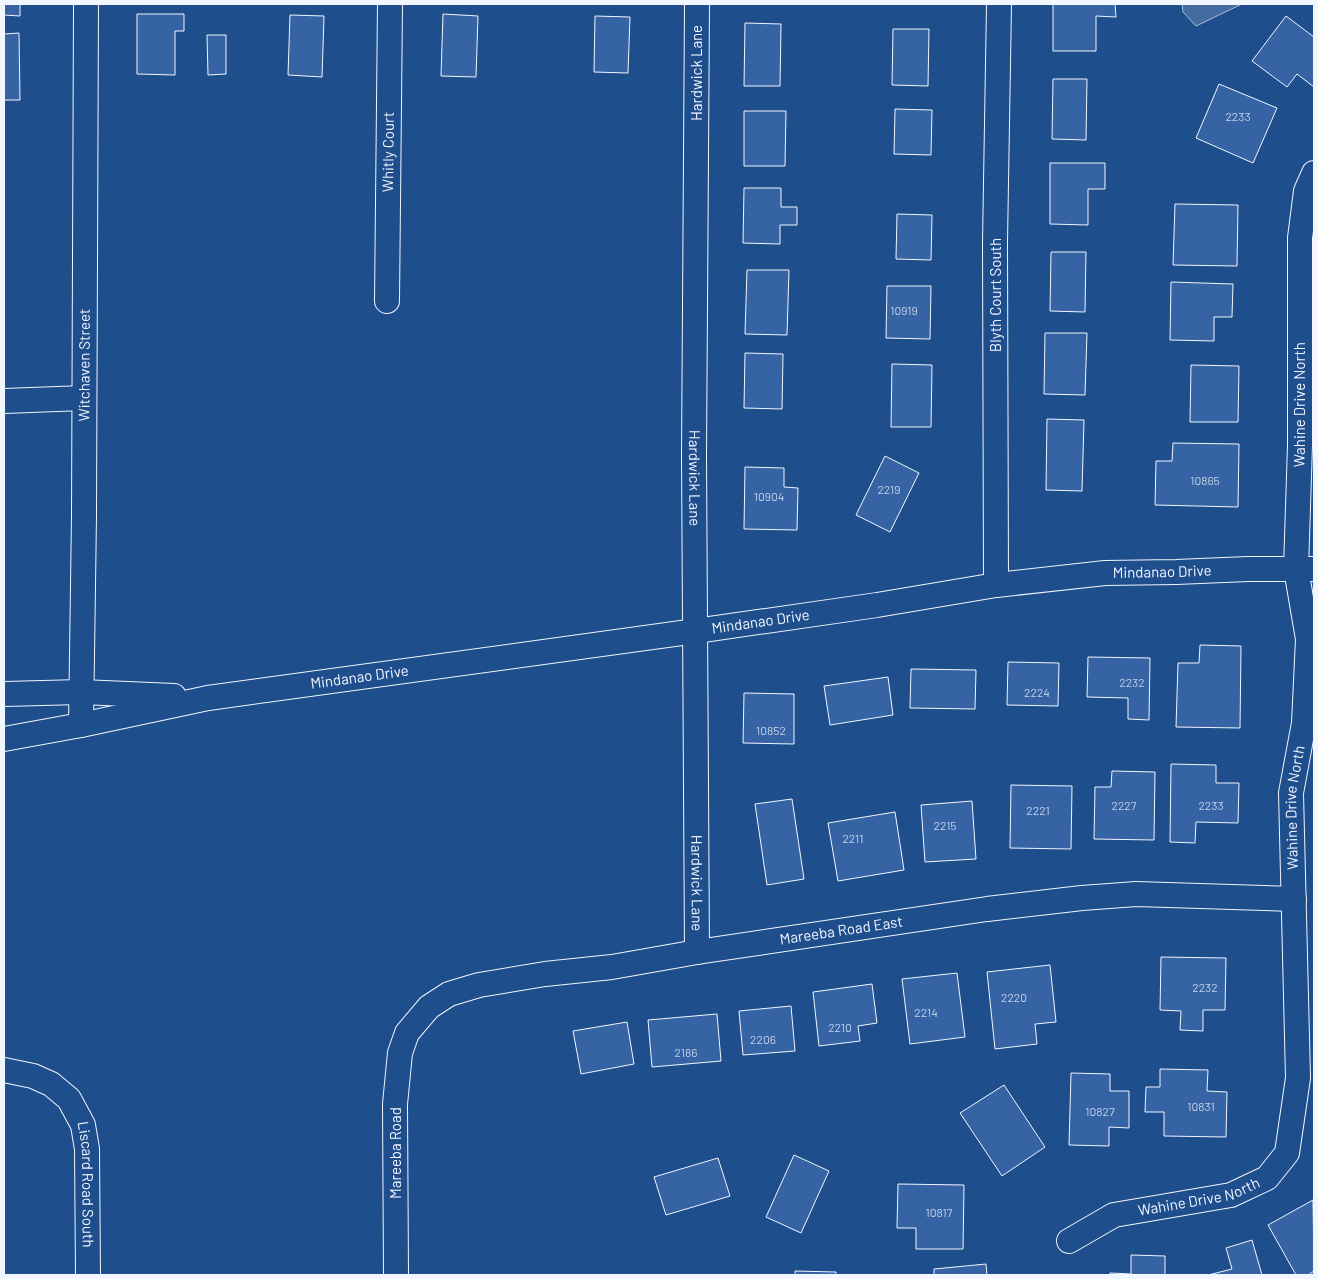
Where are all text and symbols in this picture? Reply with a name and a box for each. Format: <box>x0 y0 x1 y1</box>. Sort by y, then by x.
street label: Hardwick Lane <box>687 25 705 121</box>
house number: 2233 <box>1225 109 1251 123</box>
street label: Whitly Court <box>378 112 397 192</box>
street label: Blyth Court South <box>986 238 1004 352</box>
house number: 10919 <box>890 303 918 317</box>
street label: Witchaven Street <box>74 309 93 421</box>
street label: Wahine Drive North <box>1289 342 1308 468</box>
street label: Hardwick Lane <box>686 430 704 526</box>
house number: 10865 <box>1190 473 1220 487</box>
house number: 2219 <box>877 482 901 496</box>
house number: 10904 <box>754 489 784 503</box>
street label: Mindanao Drive <box>1113 561 1212 581</box>
street label: Mindanao Drive <box>710 605 811 637</box>
street label: Mindanao Drive <box>309 661 410 692</box>
house number: 2232 <box>1119 675 1145 689</box>
house number: 2224 <box>1024 685 1050 699</box>
house number: 10852 <box>756 723 786 737</box>
street label: Wahine Drive North <box>1281 744 1308 870</box>
house number: 2227 <box>1112 798 1137 812</box>
house number: 2233 <box>1198 798 1224 812</box>
house number: 2221 <box>1026 803 1050 817</box>
house number: 2215 <box>933 818 957 832</box>
house number: 2211 <box>842 831 864 845</box>
street label: Hardwick Lane <box>688 835 707 931</box>
street label: Mareeba Road East <box>778 912 904 948</box>
house number: 2232 <box>1192 980 1218 994</box>
house number: 2220 <box>1001 990 1027 1004</box>
house number: 2214 <box>914 1005 938 1019</box>
house number: 2210 <box>828 1020 852 1034</box>
house number: 2206 <box>750 1032 776 1046</box>
house number: 2186 <box>675 1045 697 1059</box>
house number: 10831 <box>1187 1099 1215 1113</box>
house number: 10827 <box>1085 1104 1115 1118</box>
street label: Mareeba Road <box>386 1107 404 1199</box>
street label: Liscard Road South <box>75 1120 98 1248</box>
street label: Wahine Drive North <box>1136 1173 1262 1219</box>
house number: 10817 <box>926 1205 953 1219</box>

